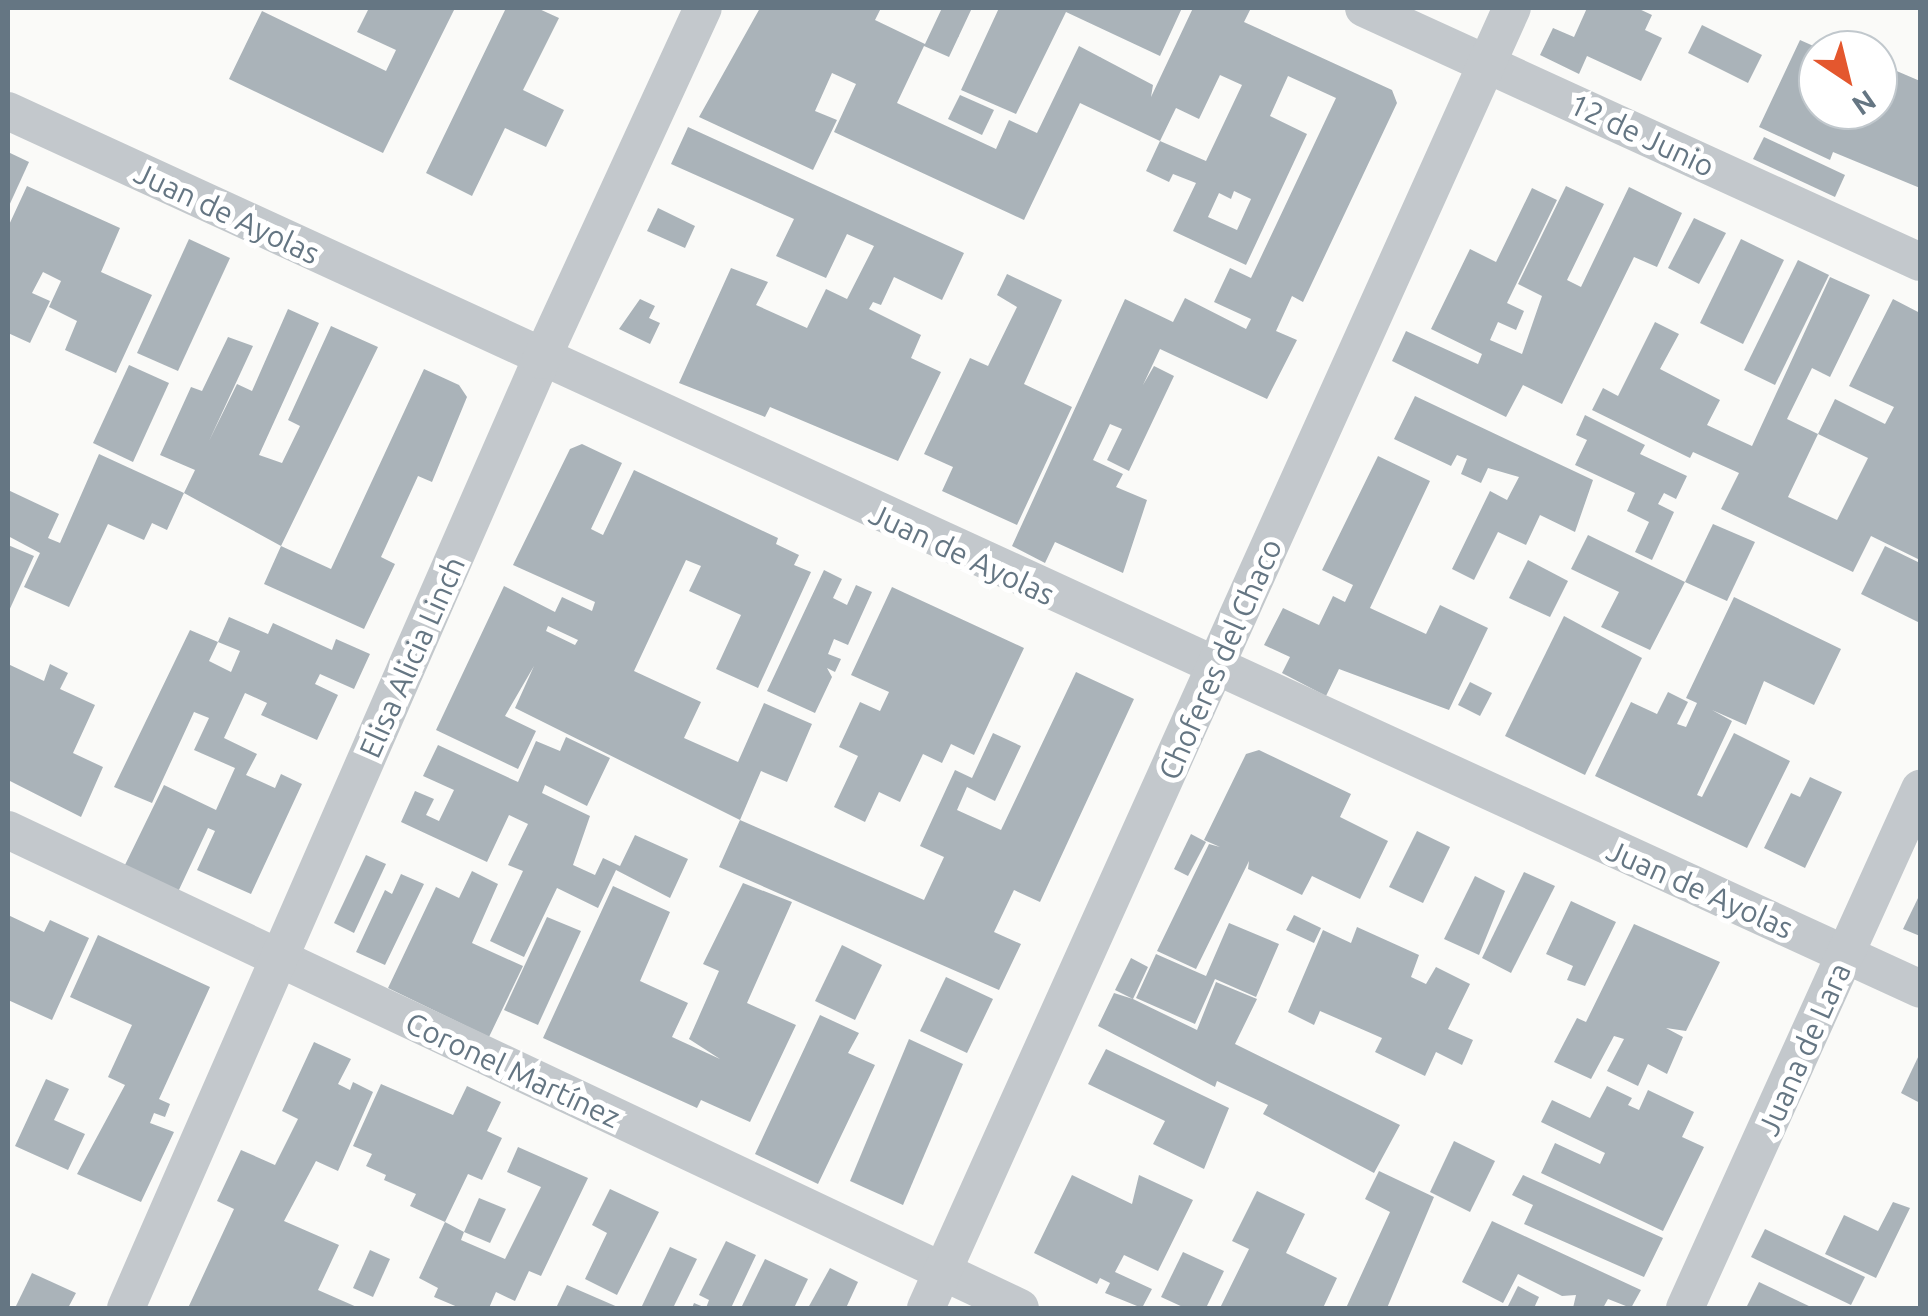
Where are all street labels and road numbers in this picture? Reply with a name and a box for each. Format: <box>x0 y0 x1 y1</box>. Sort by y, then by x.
street label: 12 de Junio <box>1564 86 1720 184</box>
street label: Juan de Ayolas <box>129 154 325 272</box>
street label: Juan de Ayolas <box>864 495 1060 613</box>
street label: Choferes del Chaco <box>1151 533 1289 785</box>
street label: Elisa Alicia Linch <box>352 551 472 763</box>
street label: Juan de Ayolas <box>1601 832 1799 946</box>
street label: Juana de Lara <box>1750 957 1858 1141</box>
street label: Coronel Martínez <box>400 1005 626 1135</box>

